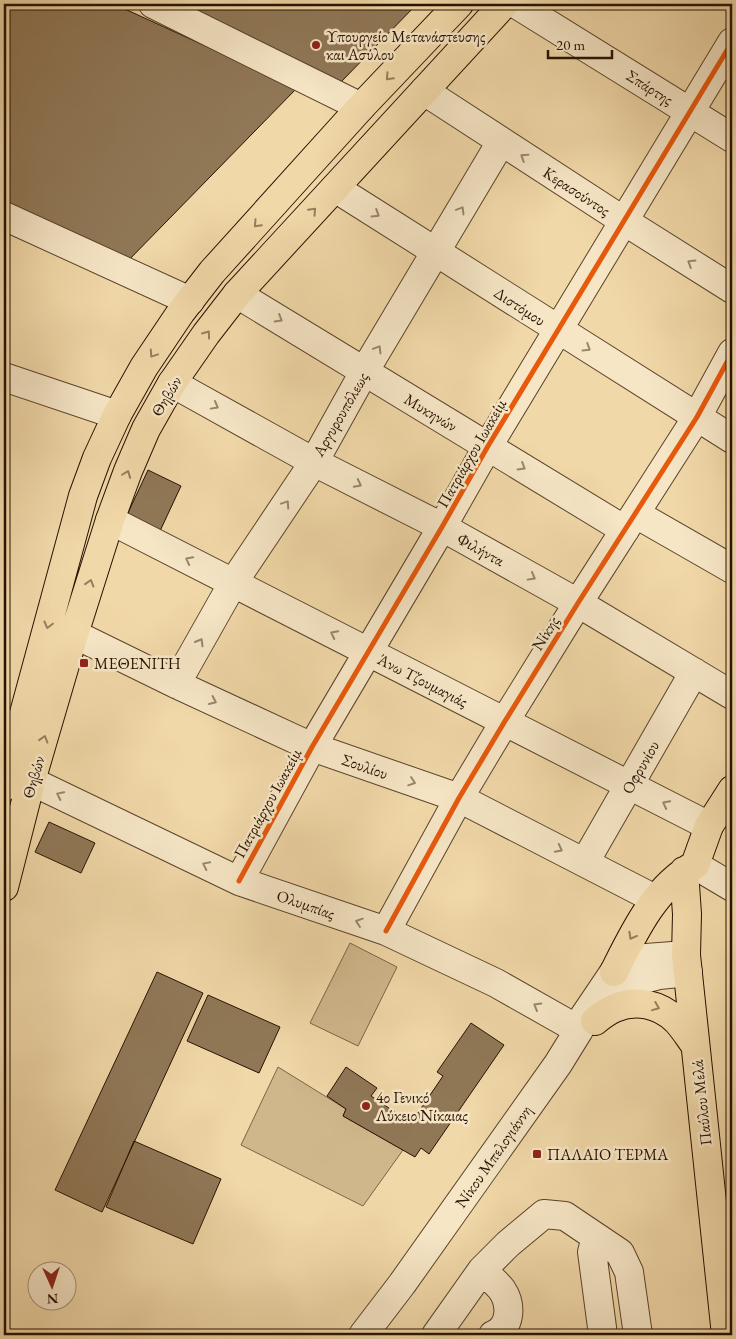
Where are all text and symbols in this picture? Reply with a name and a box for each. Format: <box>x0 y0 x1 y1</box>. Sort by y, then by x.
place label: Υπουργείο Μετανάστευσης και Ασύλου <box>326 26 486 65</box>
scale bar <box>548 28 612 60</box>
text: 20 m <box>556 35 585 54</box>
marker: Υπουργείο Μετανάστευσης και Ασύλου <box>310 39 322 51</box>
street label: Σπάρτης <box>622 65 678 110</box>
one-way arrow <box>386 72 395 81</box>
one-way arrow <box>521 154 530 163</box>
street label: Κερασούντος <box>539 162 615 221</box>
one-way arrow <box>455 206 465 215</box>
one-way arrow <box>307 208 316 217</box>
one-way arrow <box>370 208 379 217</box>
one-way arrow <box>253 218 262 227</box>
one-way arrow <box>687 260 697 269</box>
street label: Διστόμου <box>490 282 549 331</box>
one-way arrow <box>273 313 282 323</box>
one-way arrow <box>200 330 210 339</box>
one-way arrow <box>581 342 590 352</box>
one-way arrow <box>371 346 381 355</box>
one-way arrow <box>150 348 159 357</box>
street label: Αργυρουπόλεως <box>307 368 373 461</box>
street label: Θηβών <box>146 372 187 420</box>
street label: Μυκηνών <box>400 388 461 436</box>
street label: Πατριάρχου Ιωακείμ <box>432 395 511 511</box>
one-way arrow <box>210 400 219 410</box>
one-way arrow <box>517 461 526 471</box>
one-way arrow <box>121 471 131 479</box>
one-way arrow <box>352 478 361 488</box>
one-way arrow <box>279 500 289 509</box>
street label: Φιλήντα <box>453 528 509 571</box>
one-way arrow <box>185 556 194 566</box>
one-way arrow <box>527 571 536 581</box>
one-way arrow <box>85 579 95 587</box>
street label: Νίκης <box>527 612 564 654</box>
one-way arrow <box>44 620 54 628</box>
one-way arrow <box>330 630 339 640</box>
one-way arrow <box>194 638 204 647</box>
street label: Άνω Τζουμαγιάς <box>373 648 472 712</box>
place label: ΜΕΘΕΝΙΤΗ <box>94 653 181 674</box>
marker: ΜΕΘΕΝΙΤΗ <box>78 657 90 669</box>
one-way arrow <box>208 695 217 706</box>
one-way arrow <box>39 735 49 743</box>
street label: Οφρυνίου <box>617 737 664 798</box>
street label: Πατριάρχου Ιωακείμ <box>229 744 306 862</box>
street label: Σουλίου <box>339 749 391 784</box>
street label: Θηβών <box>17 753 50 801</box>
one-way arrow <box>407 776 415 786</box>
one-way arrow <box>56 791 65 801</box>
one-way arrow <box>662 800 671 810</box>
one-way arrow <box>554 843 563 853</box>
one-way arrow <box>202 861 211 872</box>
street label: Ολυμπίας <box>274 885 338 924</box>
one-way arrow <box>355 917 363 927</box>
one-way arrow <box>629 931 639 940</box>
one-way arrow <box>651 1001 660 1011</box>
one-way arrow <box>533 1003 542 1013</box>
street label: Παύλου Μελά <box>686 1058 716 1147</box>
place label: 4ο Γενικό Λύκειο Νίκαιας <box>375 1087 468 1126</box>
marker: 4ο Γενικό Λύκειο Νίκαιας <box>360 1100 372 1112</box>
street label: Νίκου Μπελογιάννη <box>450 1101 537 1212</box>
place label: ΠΑΛΑΙΟ ΤΕΡΜΑ <box>547 1144 669 1165</box>
marker: ΠΑΛΑΙΟ ΤΕΡΜΑ <box>531 1148 543 1160</box>
north arrow <box>28 1262 78 1312</box>
text: N <box>46 1290 59 1308</box>

